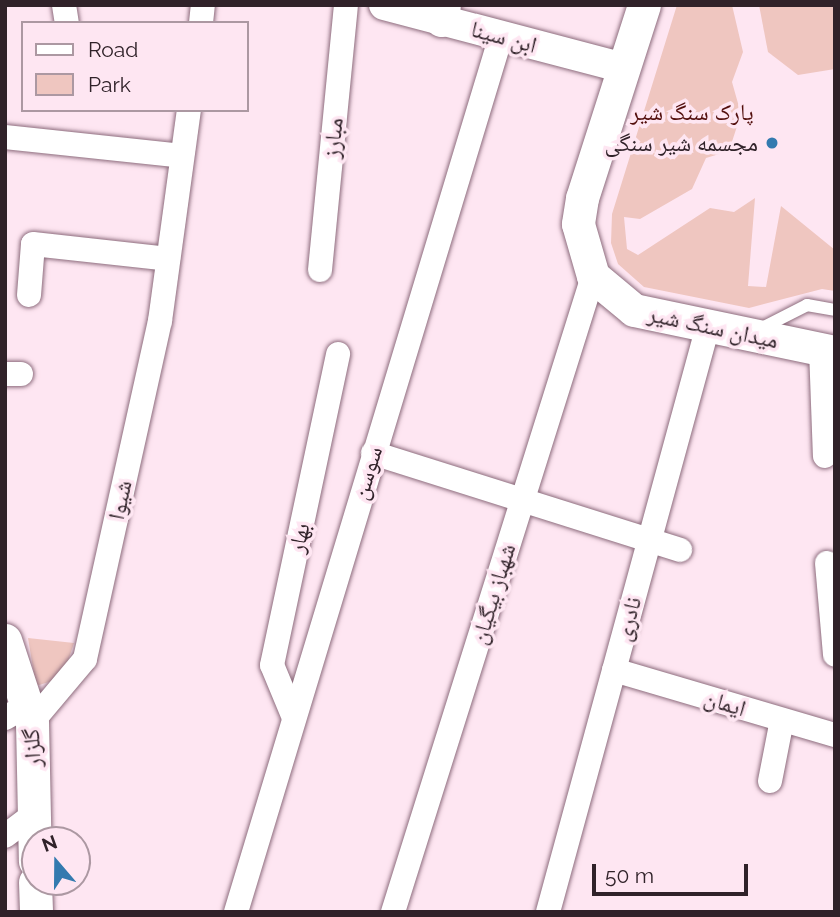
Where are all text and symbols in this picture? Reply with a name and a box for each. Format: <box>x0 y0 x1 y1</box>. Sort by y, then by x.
street label: ابن سینا <box>468 15 540 59</box>
legend <box>21 21 248 112</box>
text: Road <box>88 37 138 62</box>
text: Park <box>88 72 131 97</box>
park label: پارک سنگ شیر <box>630 98 754 126</box>
street label: مبارز <box>317 116 349 160</box>
place label: مجسمه شیر سنگی <box>604 129 758 157</box>
marker: مجسمه شیر سنگی <box>764 135 780 151</box>
street label: میدان سنگ شیر <box>645 300 781 354</box>
street label: سوسن <box>346 443 388 503</box>
street label: شیوا <box>102 478 138 522</box>
street label: بهار <box>282 521 316 555</box>
street label: شهباز بیگیان <box>465 540 521 648</box>
street label: نادری <box>609 594 647 644</box>
street label: ایمان <box>701 684 749 722</box>
street label: گلزار <box>17 728 47 768</box>
north arrow <box>21 826 91 896</box>
text: N <box>39 830 60 856</box>
scale bar <box>595 850 751 894</box>
text: 50 m <box>605 863 654 888</box>

